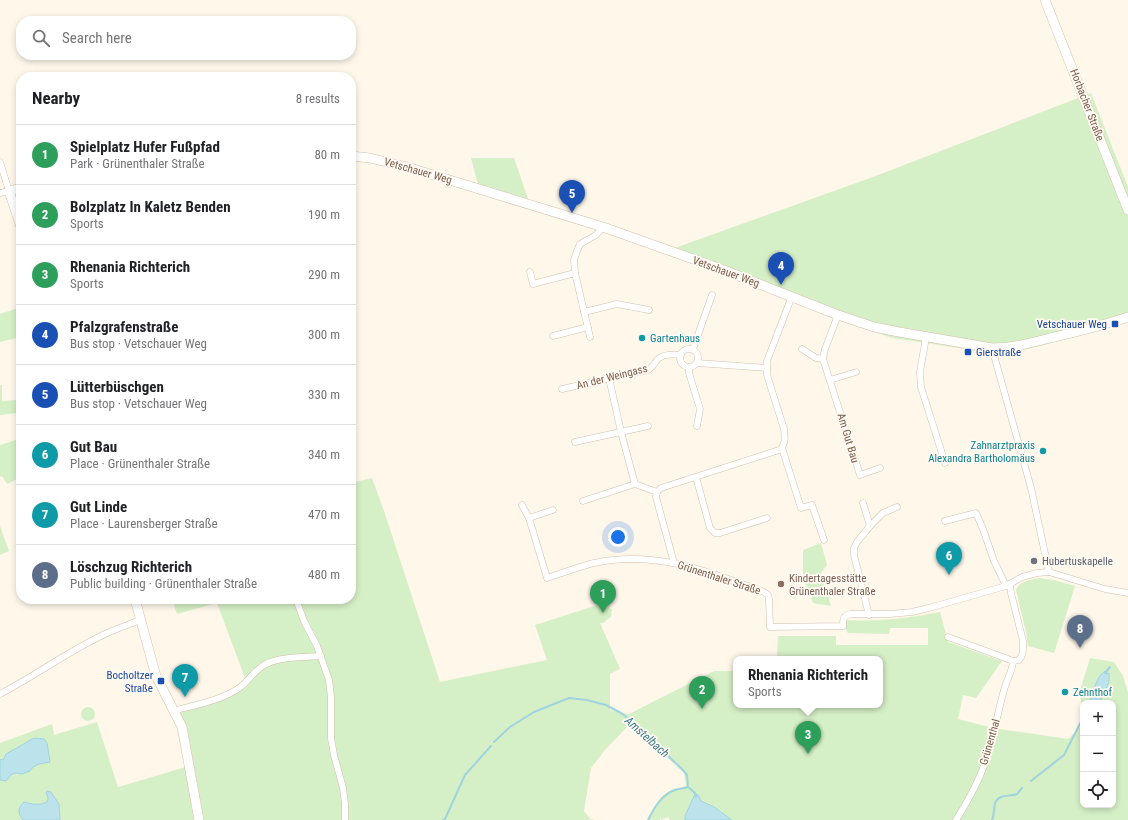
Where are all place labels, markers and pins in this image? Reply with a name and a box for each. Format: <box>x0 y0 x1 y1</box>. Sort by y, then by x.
pin: 5 <box>559 180 585 213</box>
pin: 4 <box>768 252 794 285</box>
place label: Vetschauer Weg <box>1037 318 1107 331</box>
marker: Vetschauer Weg <box>1110 319 1120 329</box>
place label: Gartenhaus <box>650 332 700 345</box>
marker: Gartenhaus <box>637 333 647 343</box>
place label: Gierstraße <box>976 346 1021 359</box>
marker: Gierstraße <box>963 347 973 357</box>
place label: Zahnarztpraxis Alexandra Bartholomäus <box>928 439 1035 465</box>
marker: Zahnarztpraxis Alexandra Bartholomäus <box>1038 446 1048 456</box>
pin: 6 <box>936 542 962 575</box>
place label: Hubertuskapelle <box>1042 555 1113 568</box>
marker: Hubertuskapelle <box>1029 556 1039 566</box>
place label: Kindertagesstätte Grünenthaler Straße <box>789 572 876 598</box>
marker: Kindertagesstätte Grünenthaler Straße <box>776 579 786 589</box>
pin: 1 <box>590 580 616 613</box>
pin: 8 <box>1067 615 1093 648</box>
pin: 7 <box>172 664 198 697</box>
place label: Bocholtzer Straße <box>107 669 154 695</box>
marker: Bocholtzer Straße <box>156 676 166 686</box>
pin: 2 <box>689 676 715 709</box>
place label: Zehnthof <box>1073 686 1113 699</box>
marker: Zehnthof <box>1060 687 1070 697</box>
pin: 3 <box>795 721 821 754</box>

